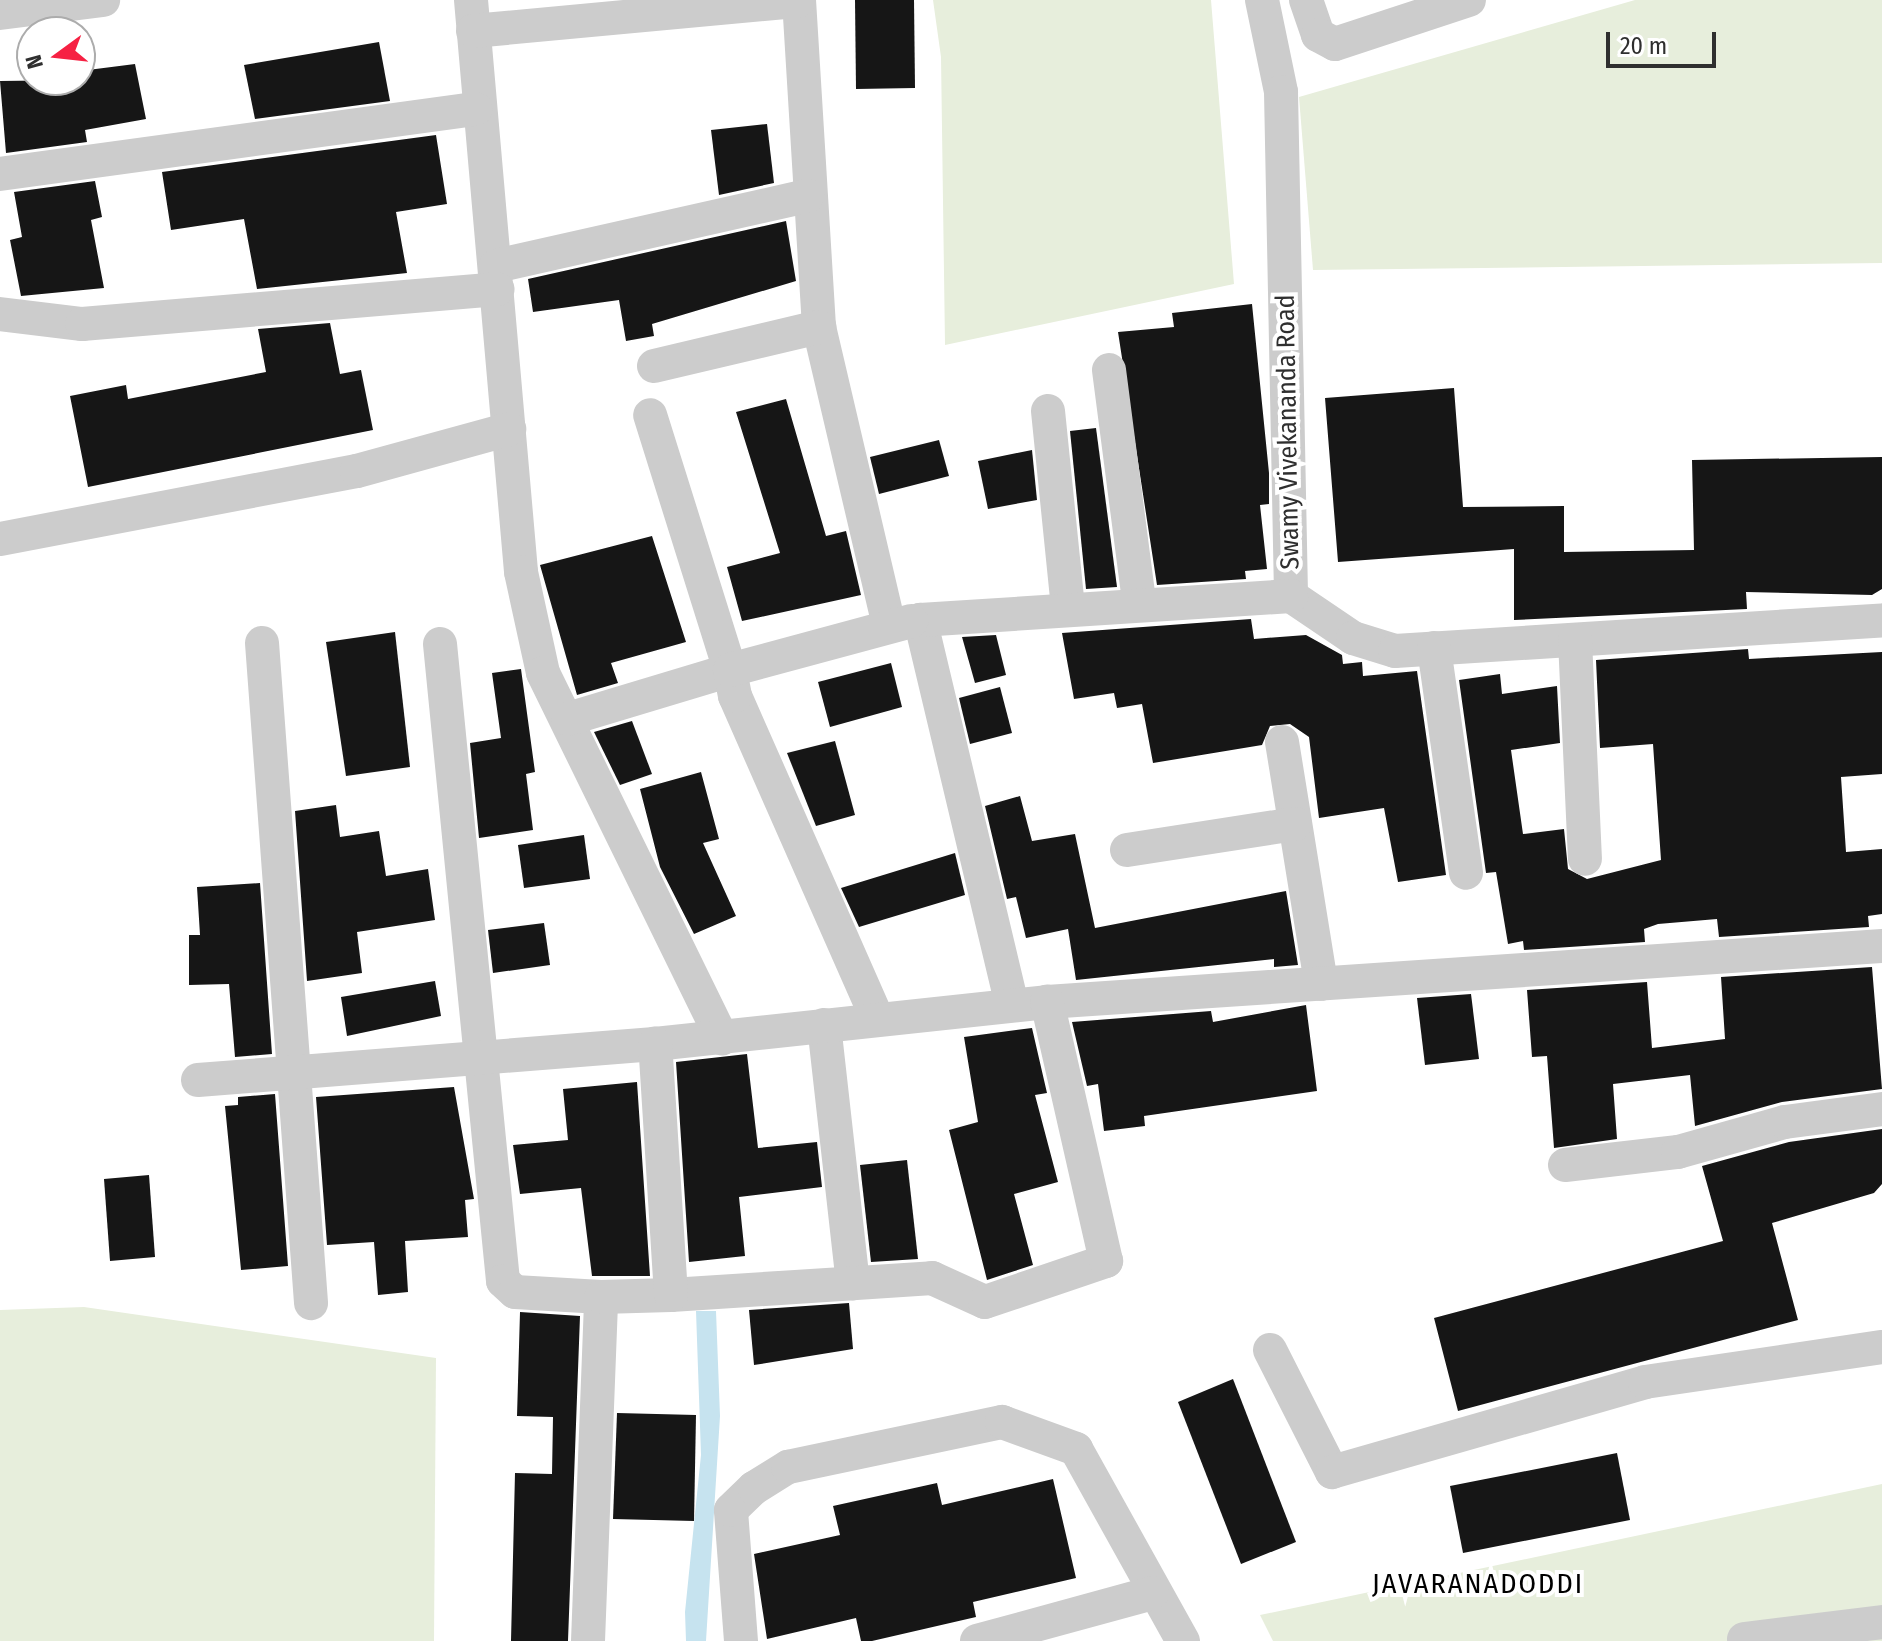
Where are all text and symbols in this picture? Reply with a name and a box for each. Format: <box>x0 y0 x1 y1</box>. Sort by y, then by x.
north arrow <box>16 16 96 96</box>
scale bar <box>1610 16 1720 66</box>
text: 20 m <box>1620 32 1667 60</box>
text: N <box>20 52 49 72</box>
street label: Swamy Vivekananda Road <box>1270 294 1306 570</box>
district label: JAVARANADODDI <box>1372 1567 1584 1601</box>

